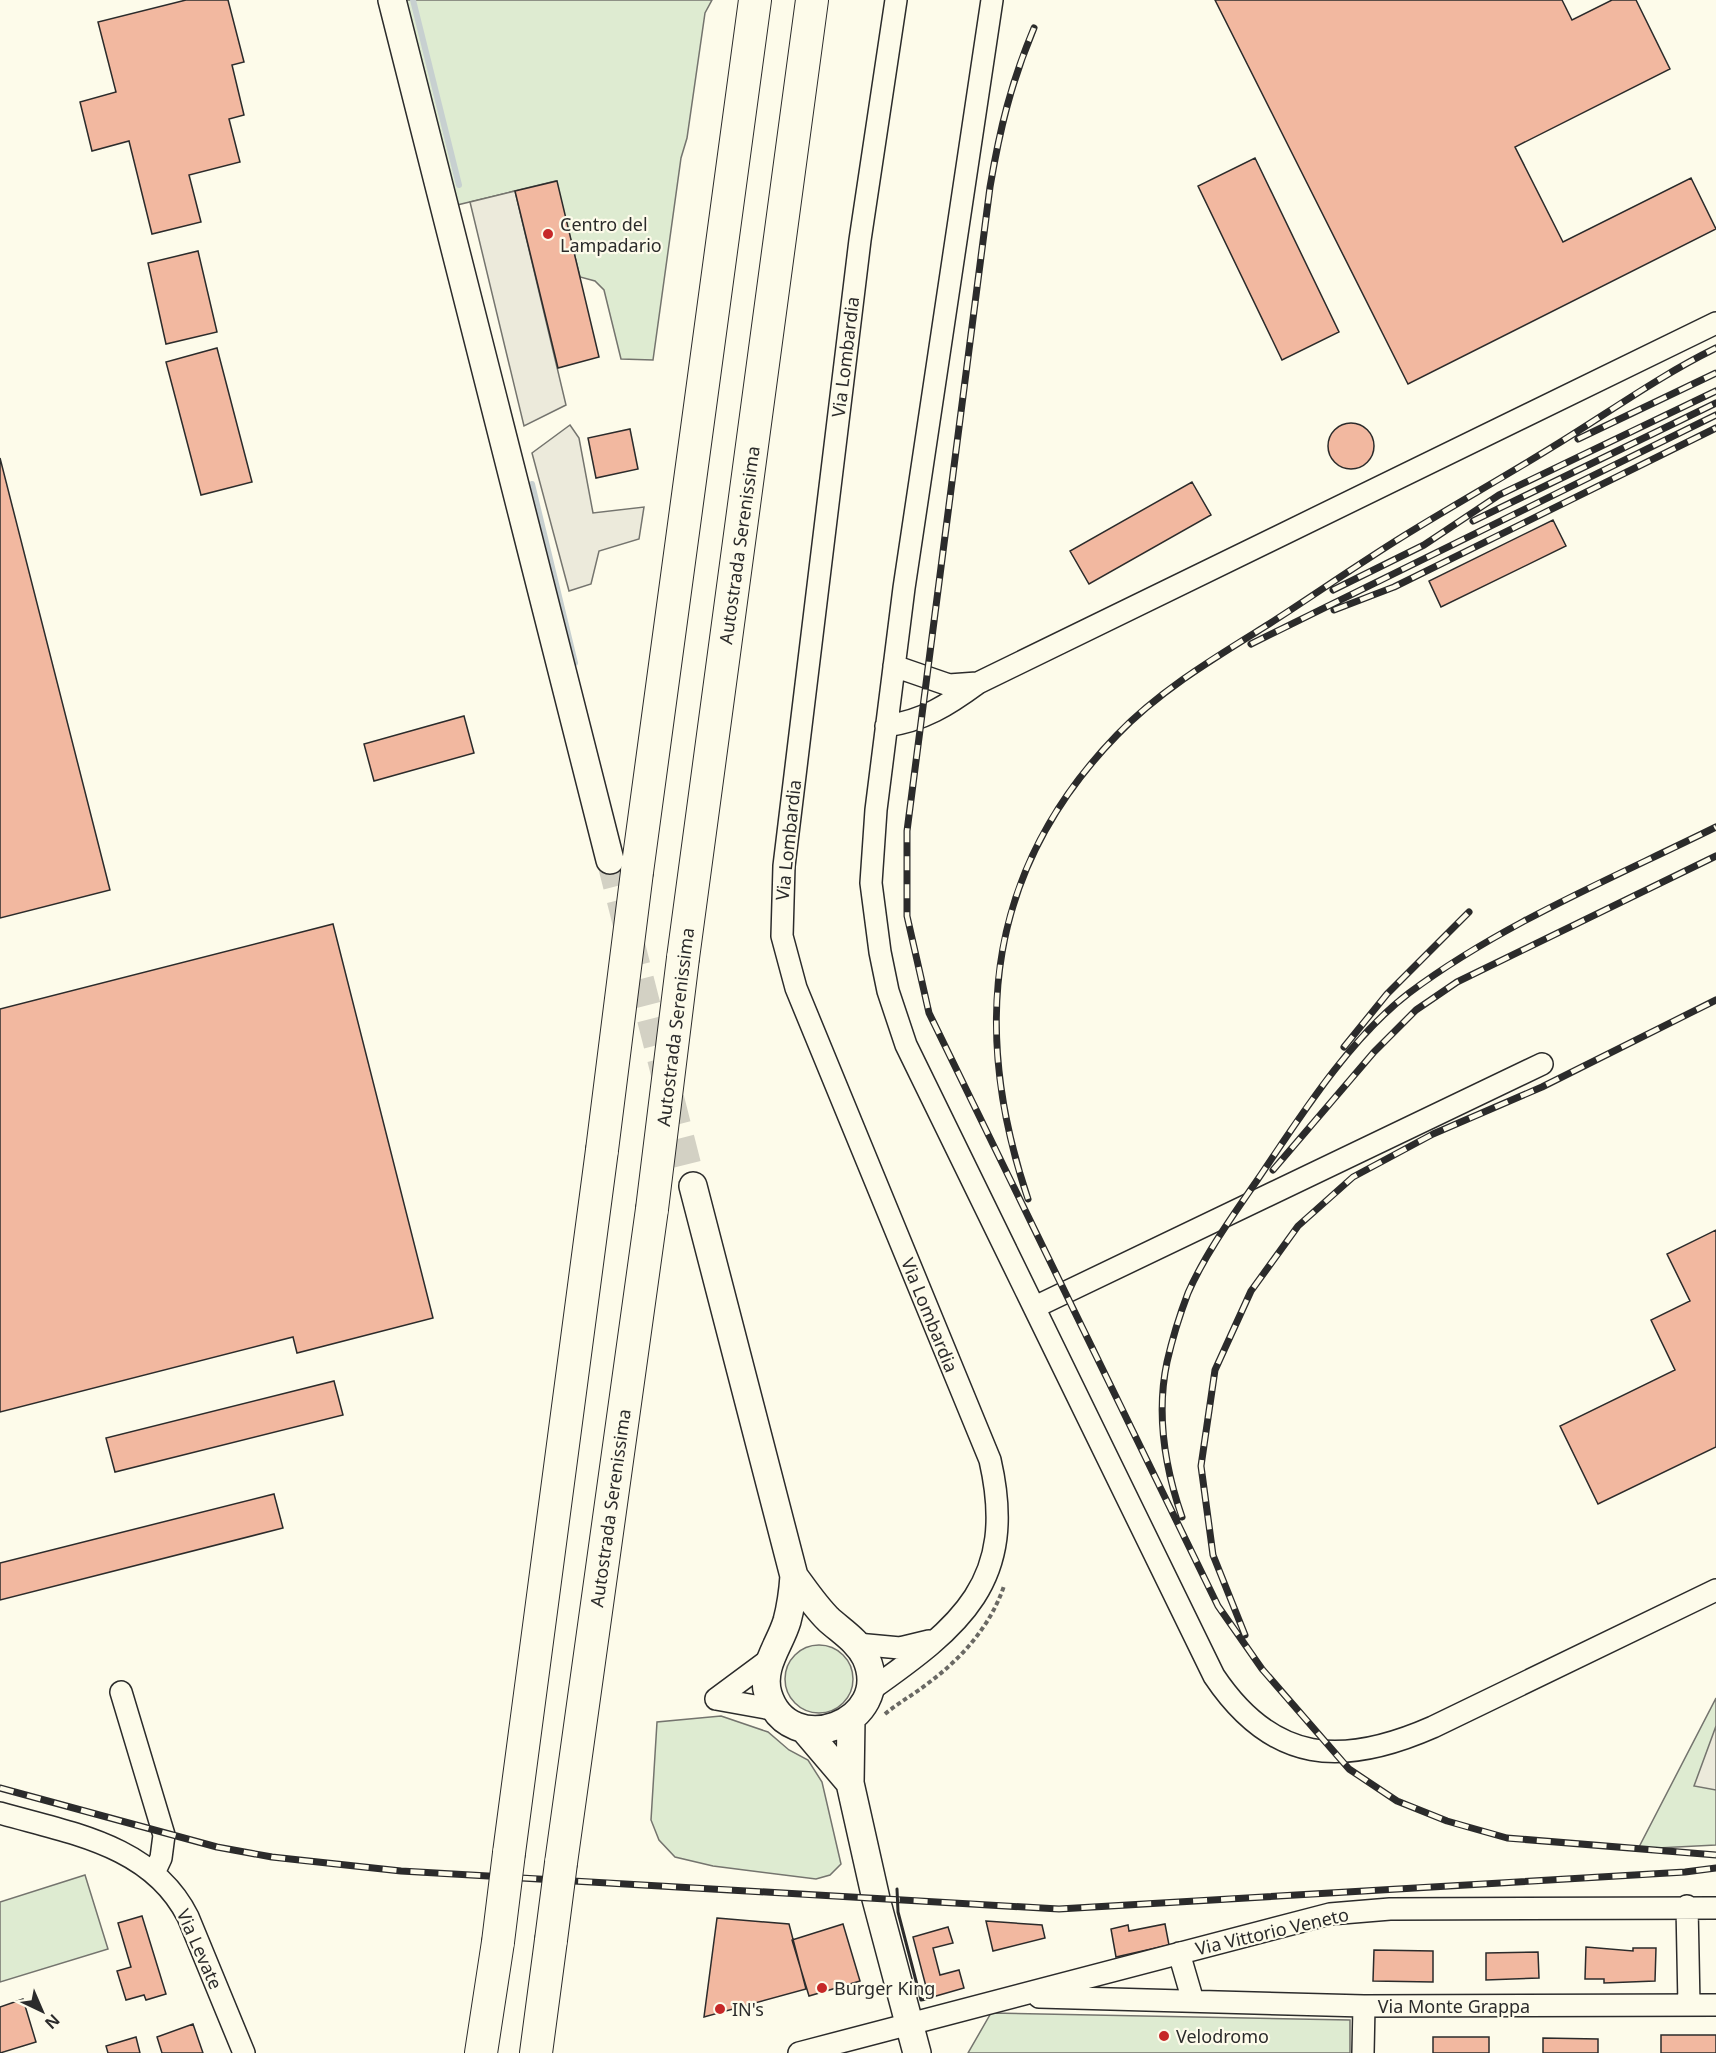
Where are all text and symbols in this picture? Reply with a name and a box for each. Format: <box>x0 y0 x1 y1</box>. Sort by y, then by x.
place label: Centro del Lampadario <box>560 212 662 257</box>
marker: Centro del Lampadario <box>541 227 555 241</box>
street label: Via Lombardia <box>826 295 864 419</box>
street label: Autostrada Serenissima <box>713 444 765 646</box>
street label: Via Lombardia <box>770 778 806 902</box>
street label: Autostrada Serenissima <box>651 926 699 1128</box>
street label: Via Lombardia <box>896 1254 964 1376</box>
street label: Autostrada Serenissima <box>584 1407 636 1609</box>
street label: Via Vittorio Veneto <box>1193 1902 1351 1960</box>
street label: Via Levate <box>172 1905 228 1993</box>
place label: Burger King <box>834 1976 935 2000</box>
north arrow <box>12 1981 72 2041</box>
marker: Burger King <box>815 1981 829 1995</box>
street label: Via Monte Grappa <box>1378 1994 1530 2018</box>
place label: IN's <box>732 1997 764 2021</box>
marker: IN's <box>713 2002 727 2016</box>
text: N <box>40 2009 65 2034</box>
place label: Velodromo <box>1176 2024 1269 2048</box>
marker: Velodromo <box>1157 2029 1171 2043</box>

